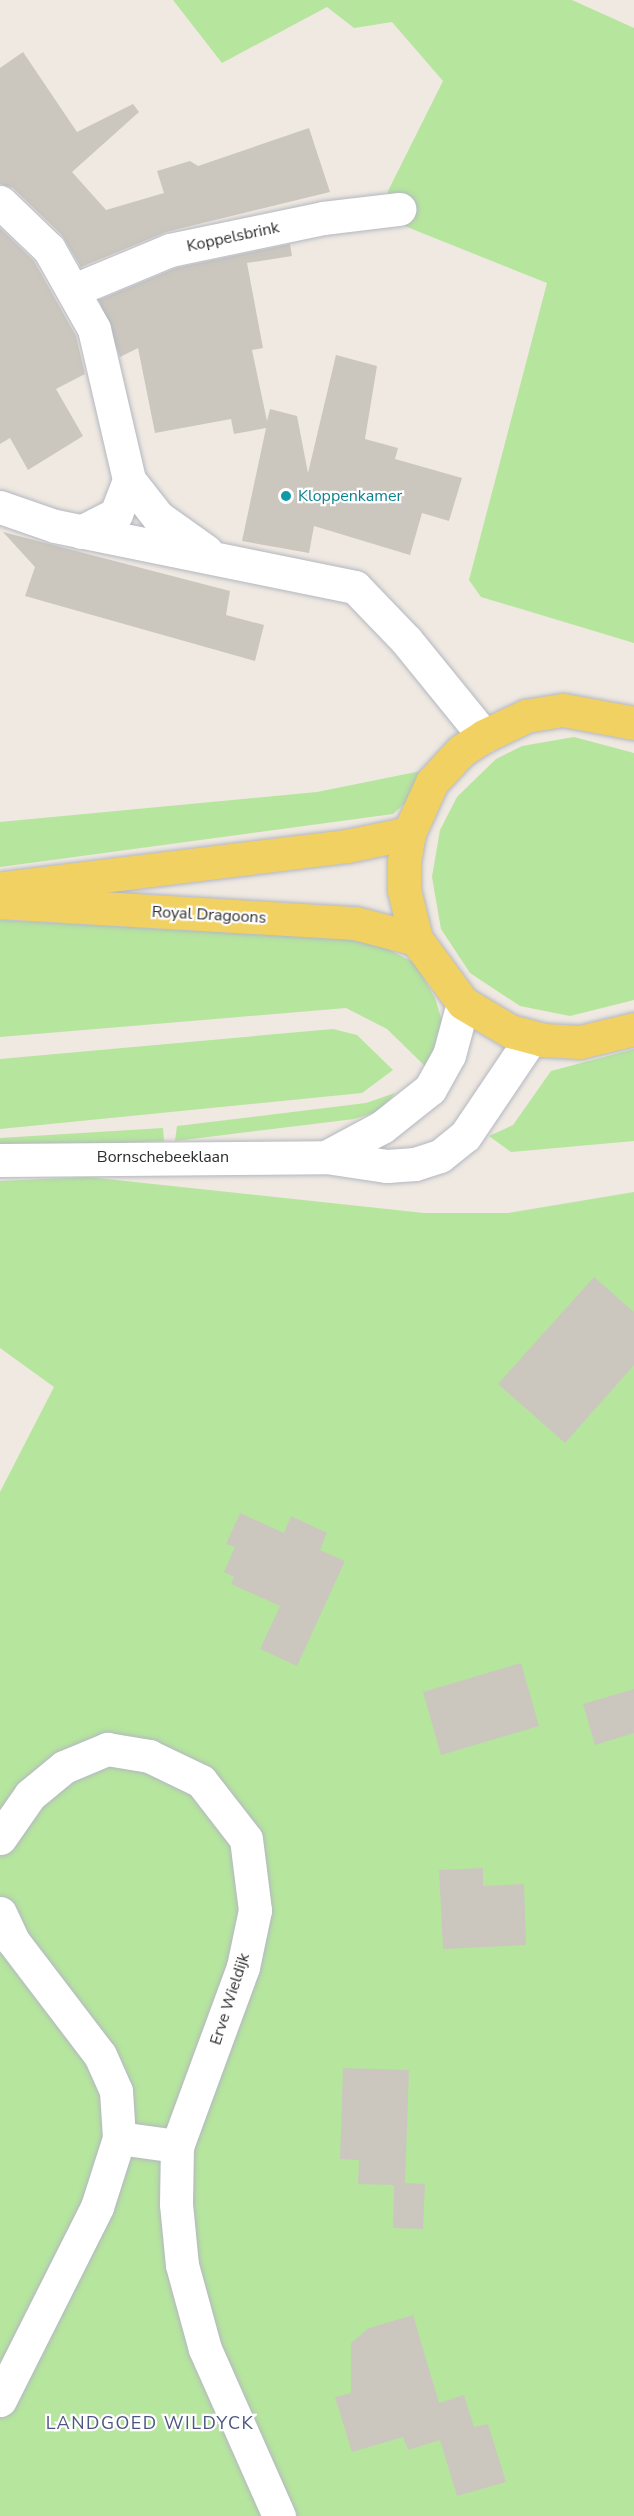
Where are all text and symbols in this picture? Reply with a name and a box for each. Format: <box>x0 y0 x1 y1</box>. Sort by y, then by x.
street label: Koppelsbrink <box>185 218 281 256</box>
place label: Kloppenkamer <box>298 486 402 506</box>
marker: Kloppenkamer <box>279 489 293 503</box>
street label: Royal Dragoons <box>151 902 267 928</box>
street label: Bornschebeeklaan <box>97 1147 229 1167</box>
street label: Erve Wieldijk <box>206 1951 254 2047</box>
district label: LANDGOED WILDYCK <box>46 2412 254 2434</box>

